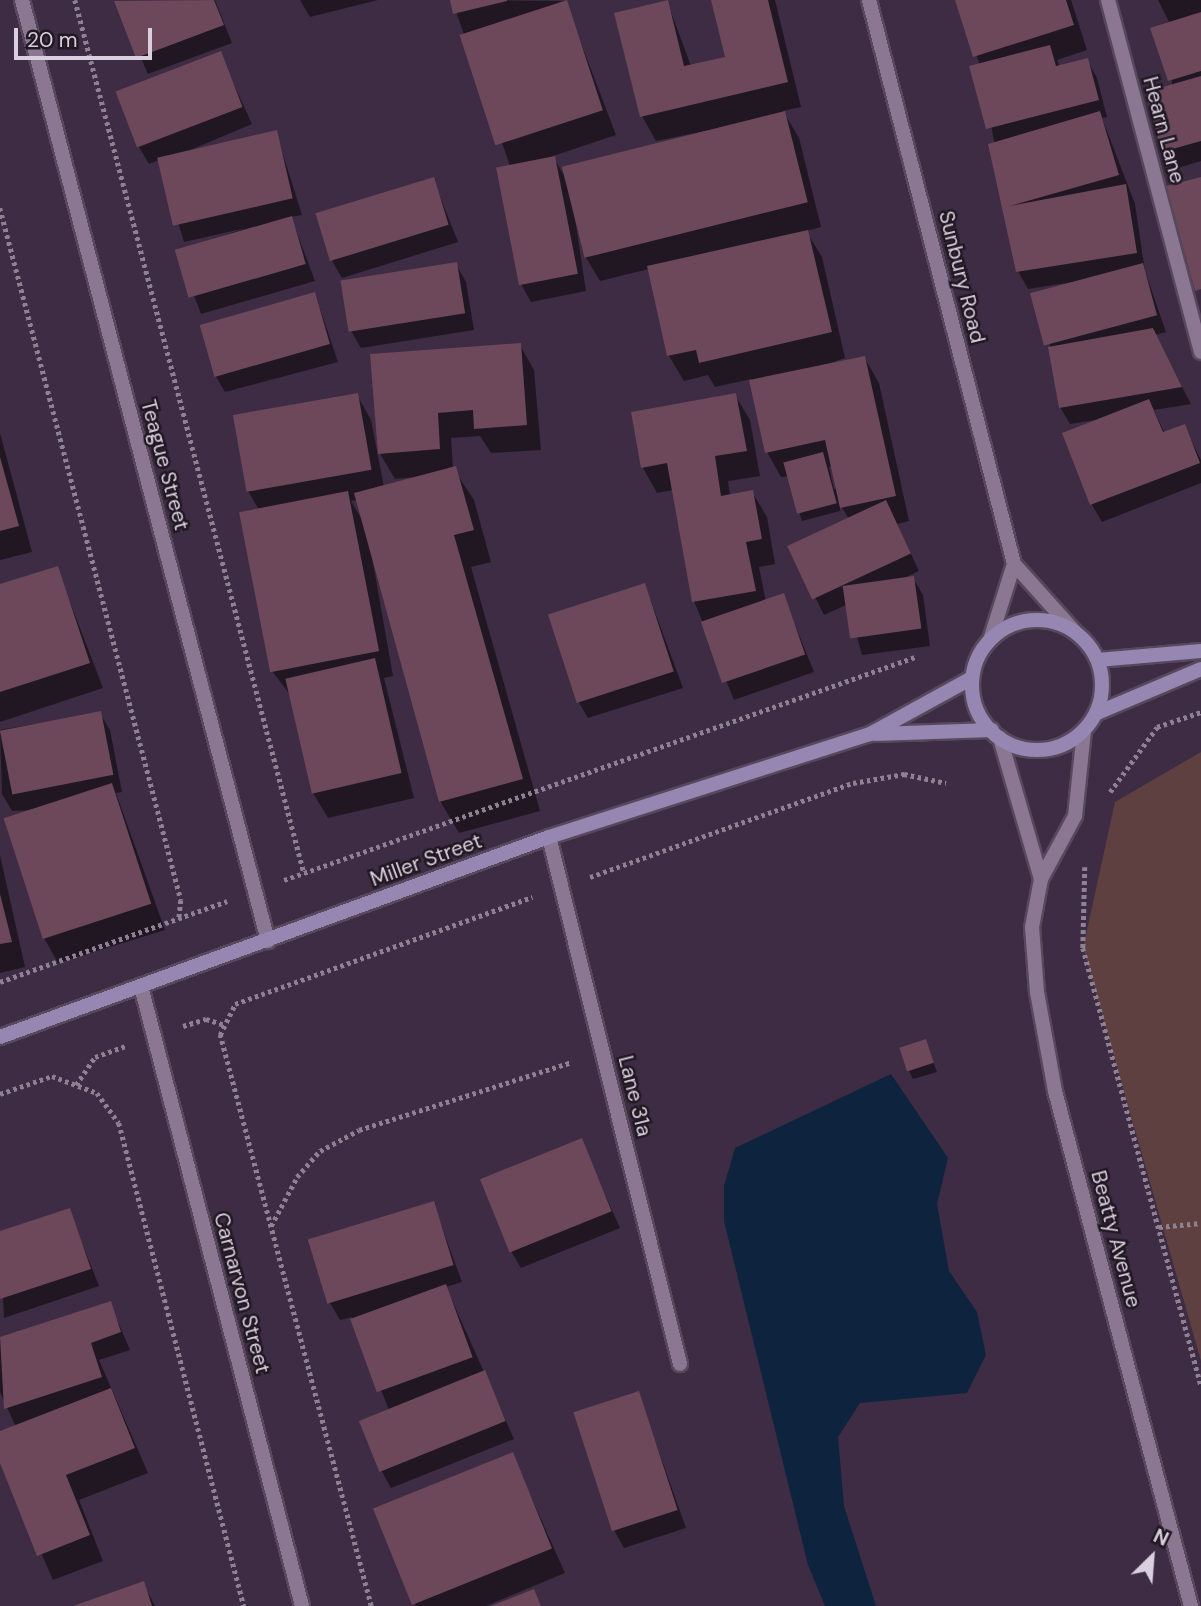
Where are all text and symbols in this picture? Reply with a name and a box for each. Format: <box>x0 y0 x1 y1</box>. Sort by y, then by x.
scale bar <box>18 14 156 58</box>
text: 20 m <box>27 26 78 54</box>
street label: Hearn Lane <box>1138 74 1190 186</box>
street label: Sunbury Road <box>933 208 991 346</box>
street label: Teague Street <box>135 397 195 533</box>
street label: Miller Street <box>367 828 485 892</box>
street label: Lane 31a <box>613 1053 657 1139</box>
street label: Beatty Avenue <box>1086 1168 1146 1310</box>
street label: Carnarvon Street <box>208 1210 276 1376</box>
north arrow <box>1117 1522 1187 1592</box>
text: N <box>1150 1523 1173 1552</box>

